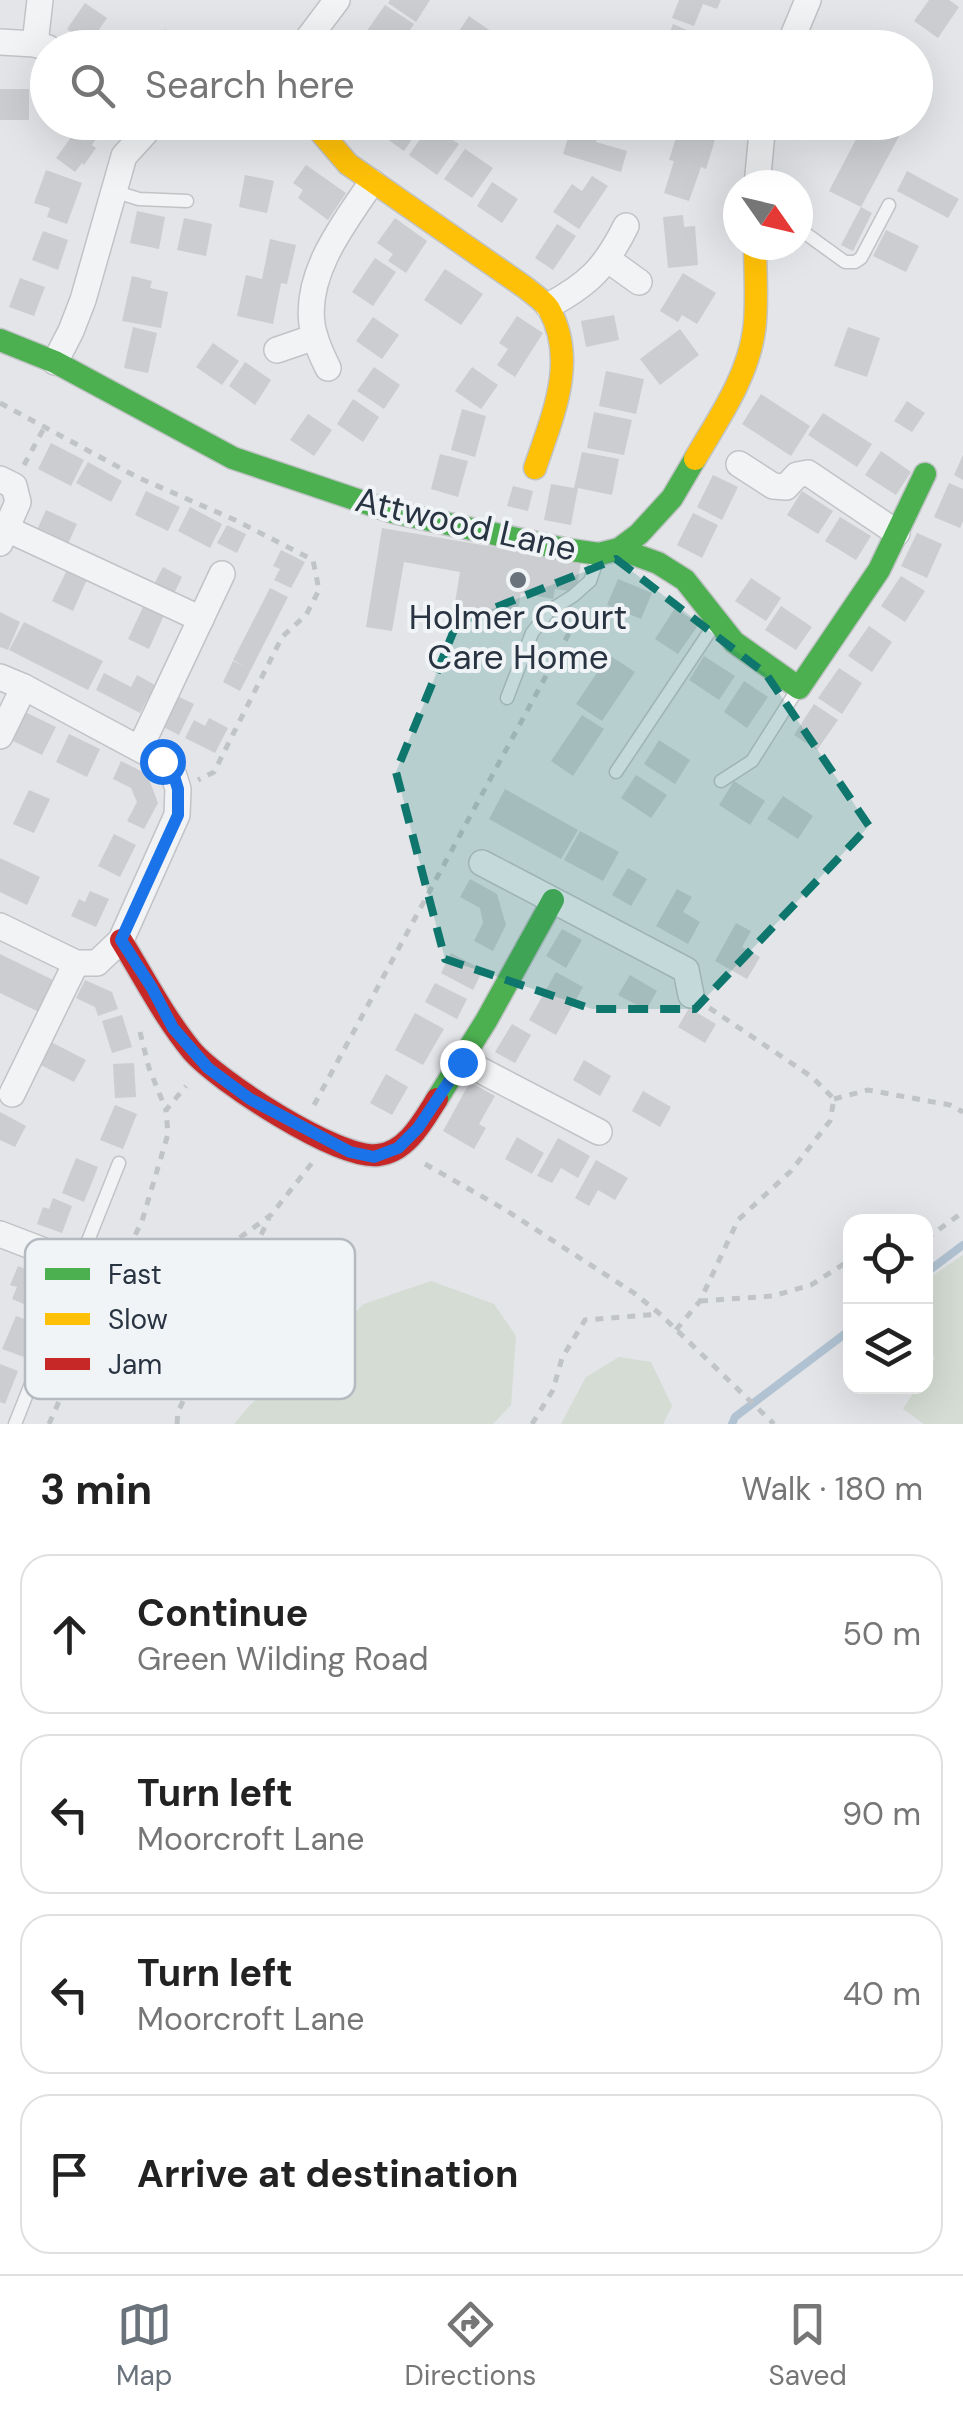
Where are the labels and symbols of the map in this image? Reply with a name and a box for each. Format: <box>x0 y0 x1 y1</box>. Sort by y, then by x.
north arrow <box>723 170 813 260</box>
street label: Attwood Lane <box>351 476 581 572</box>
marker: Holmer Court Care Home <box>507 569 529 591</box>
place label: Holmer Court Care Home <box>409 594 627 680</box>
route start <box>140 739 186 785</box>
route end <box>440 1040 486 1086</box>
legend <box>25 1239 355 1399</box>
text: Fast <box>108 1256 162 1293</box>
text: Slow <box>108 1301 168 1338</box>
text: Jam <box>108 1346 162 1383</box>

